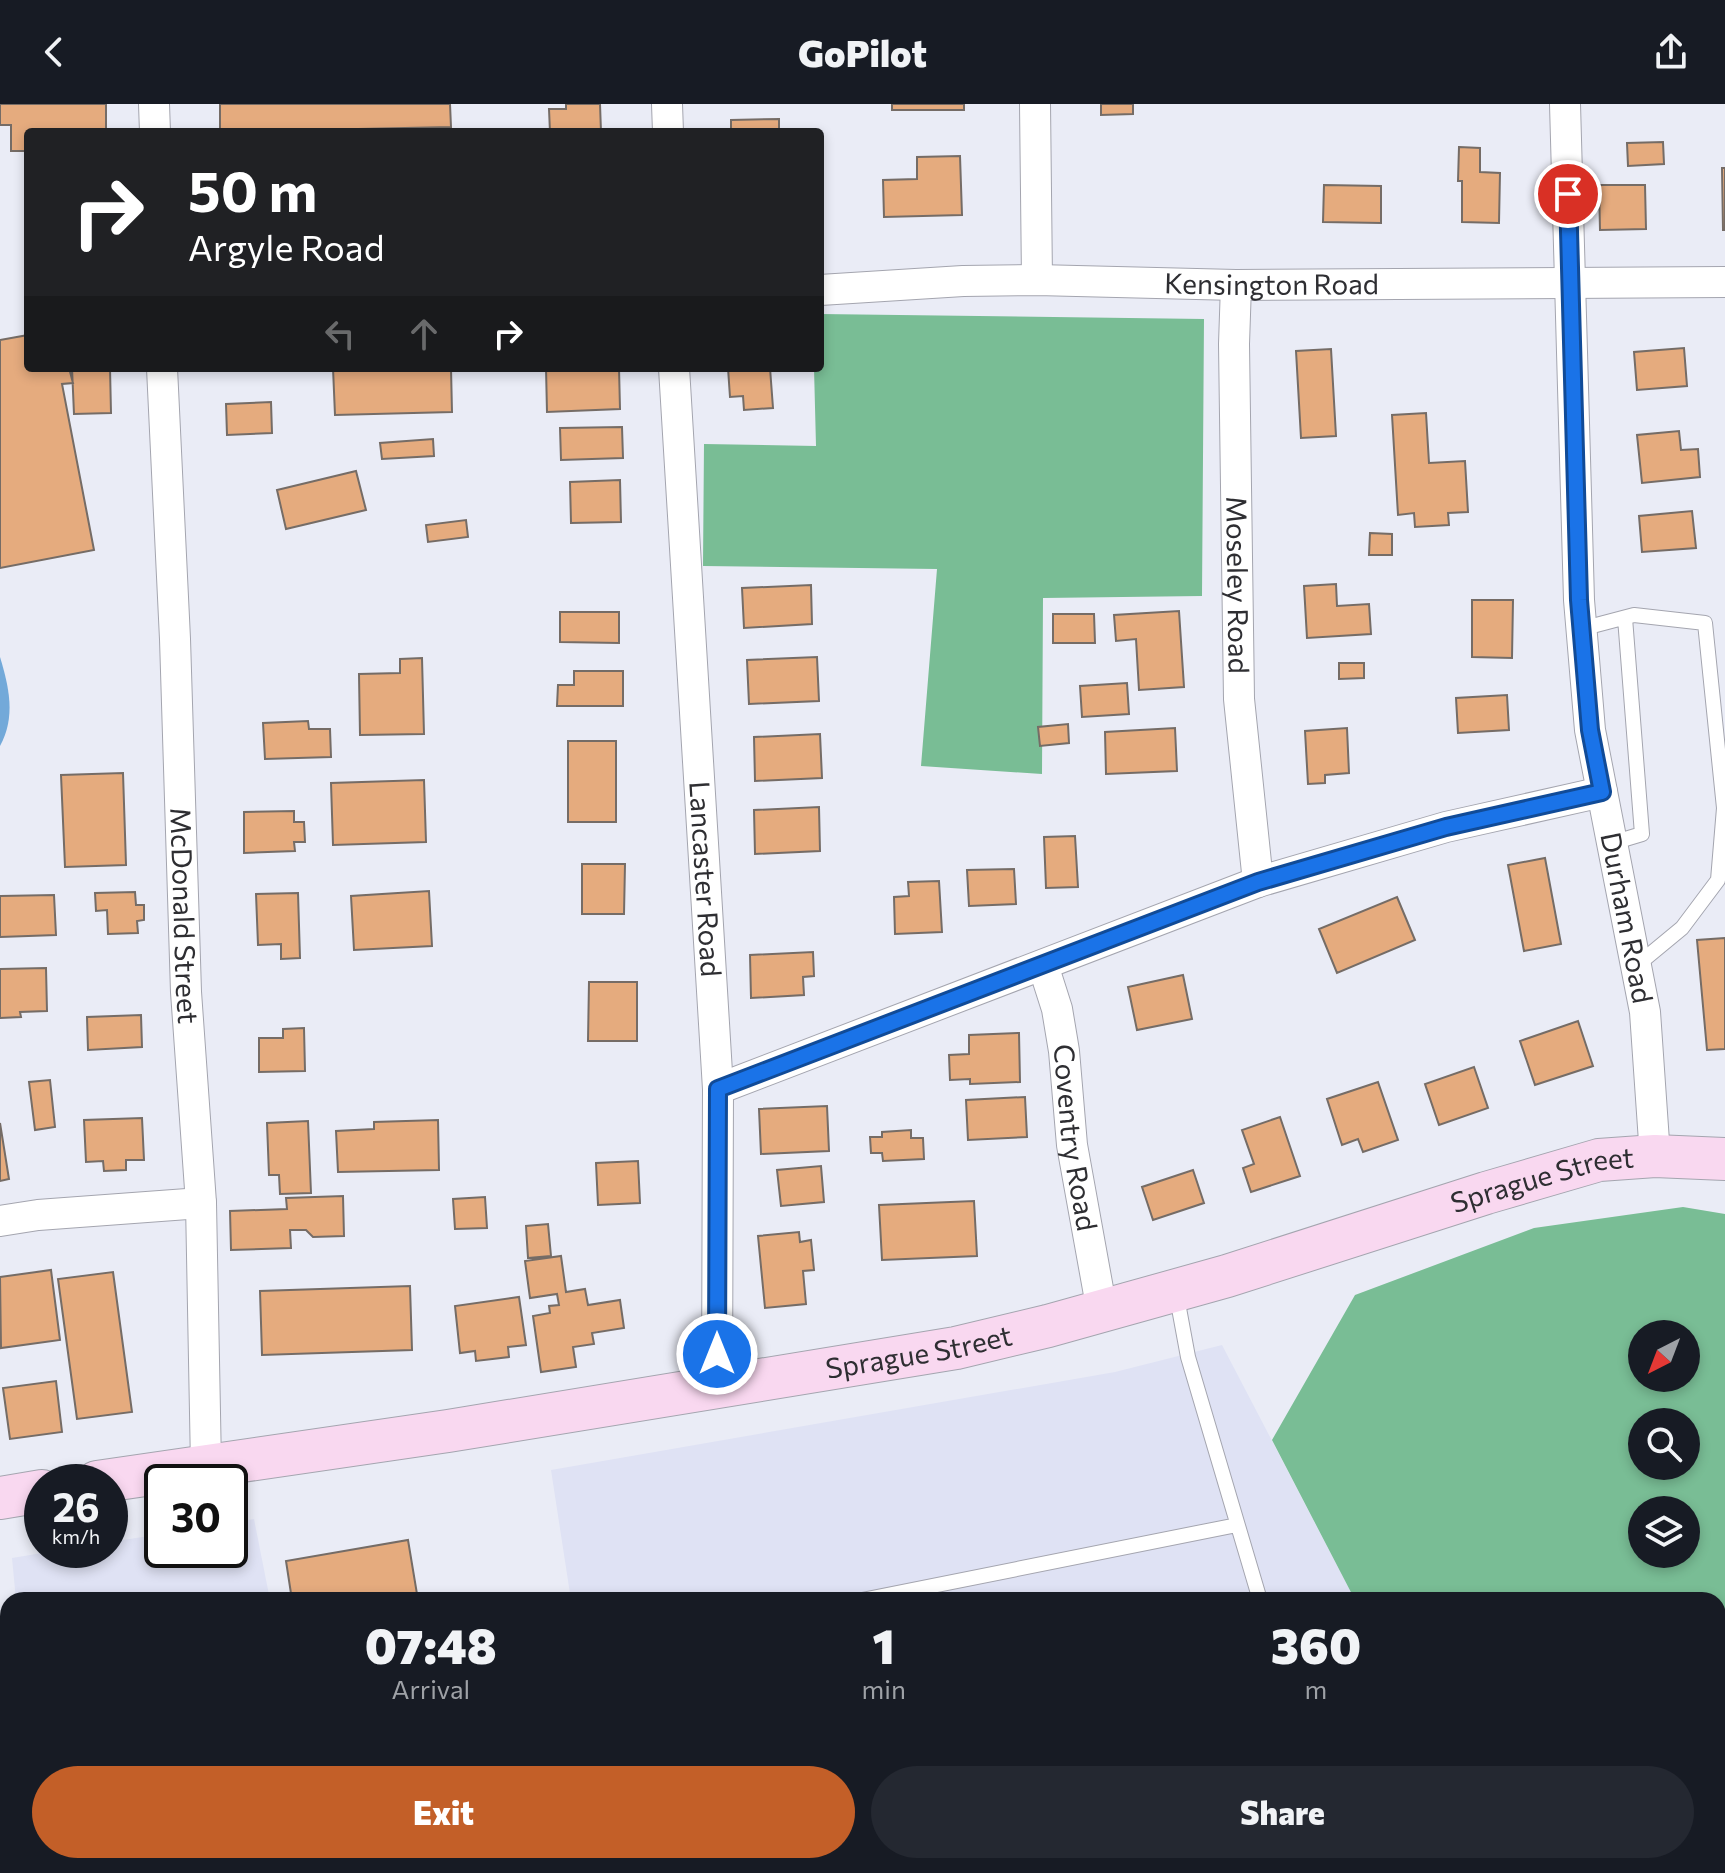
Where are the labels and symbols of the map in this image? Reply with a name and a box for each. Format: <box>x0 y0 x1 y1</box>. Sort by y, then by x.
pin <box>1534 160 1602 228</box>
street label: Kensington Road <box>1164 265 1379 301</box>
street label: Moseley Road <box>1220 496 1257 674</box>
street label: Lancaster Road <box>683 780 729 978</box>
street label: McDonald Street <box>164 807 206 1025</box>
street label: Durham Road <box>1594 829 1661 1006</box>
street label: Coventry Road <box>1047 1043 1105 1233</box>
street label: Sprague Street <box>1446 1140 1635 1219</box>
position arrow <box>675 1312 759 1396</box>
street label: Sprague Street <box>823 1317 1015 1385</box>
north arrow <box>1628 1320 1700 1392</box>
speed limit sign: 30 <box>144 1464 248 1568</box>

